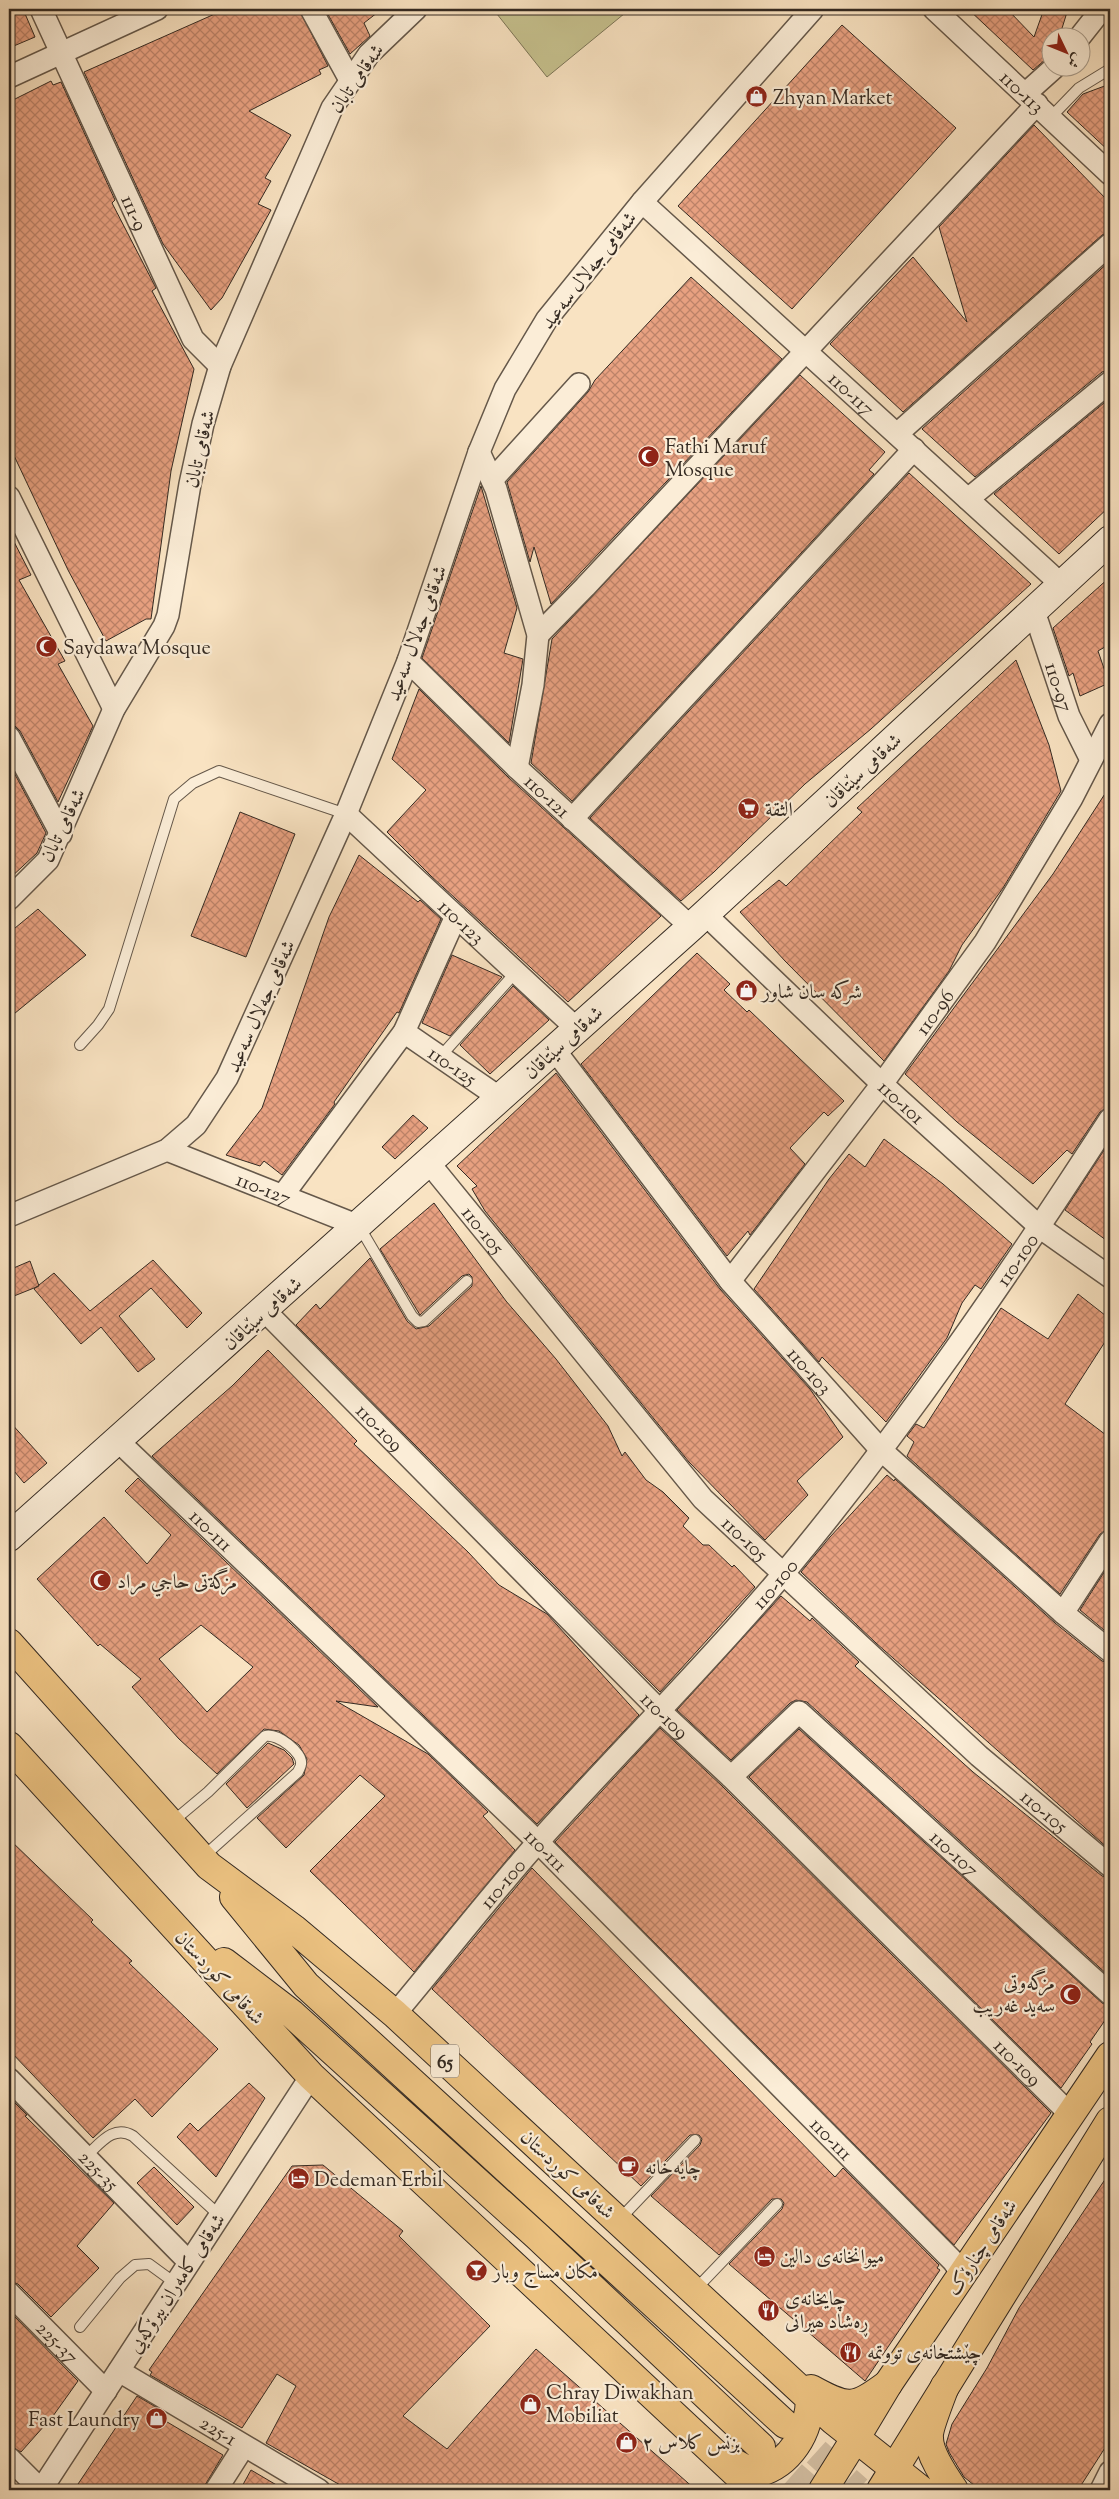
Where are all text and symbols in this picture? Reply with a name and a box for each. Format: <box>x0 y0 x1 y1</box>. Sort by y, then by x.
north arrow <box>1042 28 1092 78</box>
street label: شەقامی تابان <box>323 39 393 120</box>
text: ش <box>1062 48 1086 71</box>
street label: 110-113 <box>992 65 1050 122</box>
shop icon: Zhyan Market <box>745 85 769 109</box>
place label: Zhyan Market <box>773 85 893 114</box>
street label: 111-9 <box>112 191 153 236</box>
street label: شەقامی جەلال سەعید <box>535 206 645 337</box>
street label: 110-117 <box>820 366 880 424</box>
street label: شەقامی تابان <box>178 408 224 491</box>
place label: Fathi Maruf Mosque <box>665 434 768 486</box>
mosque icon: Fathi Maruf Mosque <box>637 445 661 469</box>
street label: شەقامی جەلال سەعید <box>380 562 456 706</box>
mosque icon: Saydawa Mosque <box>35 635 59 659</box>
place label: Saydawa Mosque <box>63 635 211 664</box>
street label: 110-97 <box>1035 659 1079 716</box>
street label: شەقامی سێتاقان <box>818 728 910 816</box>
street label: 110-121 <box>516 769 575 827</box>
street label: شەقامی تابان <box>34 784 95 868</box>
supermarket icon: الثقة <box>737 797 761 821</box>
place label: الثقة <box>765 797 793 826</box>
street label: 110-123 <box>430 894 490 953</box>
street label: شەقامی جەلال سەعید <box>220 936 305 1078</box>
shop icon: شرکە سان شاور <box>734 979 758 1003</box>
place label: شرکە سان شاور <box>760 979 862 1008</box>
street label: 110-96 <box>910 984 963 1042</box>
street label: شەقامی سێتاقان <box>518 1000 611 1088</box>
street label: 110-125 <box>421 1040 482 1095</box>
street label: 110-101 <box>870 1075 930 1133</box>
street label: 110-127 <box>231 1167 295 1215</box>
street label: 110-105 <box>453 1201 510 1262</box>
street label: 110-100 <box>991 1229 1048 1293</box>
street label: شەقامی سێتاقان <box>217 1271 310 1359</box>
street label: 110-103 <box>779 1341 837 1403</box>
street label: 110-109 <box>348 1398 409 1460</box>
street label: 110-111 <box>181 1504 238 1560</box>
street label: 110-105 <box>713 1511 773 1569</box>
street label: 110-100 <box>747 1554 807 1617</box>
place label: مزگةتی حاجي مراد <box>117 1567 237 1598</box>
mosque icon: مزگةتی حاجي مراد <box>89 1569 113 1593</box>
street label: 110-109 <box>632 1687 694 1747</box>
street label: 110-105 <box>1012 1784 1073 1842</box>
street label: 110-111 <box>516 1824 573 1880</box>
street label: 110-107 <box>922 1825 984 1885</box>
street label: 110-100 <box>474 1853 534 1917</box>
street label: شەقامی کوردستان <box>167 1925 270 2033</box>
place label: مزگەوتی سەید غەریب <box>972 1968 1055 2022</box>
mosque icon: مزگەوتی سەید غەریب <box>1059 1982 1083 2006</box>
street label: 110-109 <box>985 2033 1047 2095</box>
road number: 65 <box>431 2044 459 2078</box>
street label: 110-111 <box>802 2112 858 2169</box>
street label: شەقامی کوردستان <box>512 2124 620 2227</box>
street label: 225-35 <box>70 2145 124 2199</box>
cafe icon: چایەخانە <box>617 2155 641 2179</box>
place label: چایەخانە <box>645 2155 701 2184</box>
hotel icon: Dedeman Erbil <box>286 2167 310 2191</box>
place label: Dedeman Erbil <box>314 2167 443 2196</box>
street label: شەقامی چنارۆک <box>940 2194 1026 2302</box>
street label: شه‌قامی كامەران بیرۆكەیی <box>122 2209 234 2360</box>
hotel icon: میوانخانەی دالین <box>752 2244 776 2268</box>
place label: میوانخانەی دالین <box>780 2244 884 2273</box>
bar icon: مكان مساج وبار <box>465 2259 489 2283</box>
place label: مكان مساج وبار <box>491 2259 598 2289</box>
place label: چایخانەی ڕەشاد ھیرانی <box>785 2286 869 2338</box>
restaurant icon: چایخانەی ڕەشاد ھیرانی <box>757 2298 781 2322</box>
street label: 225-37 <box>28 2316 84 2372</box>
restaurant icon: چێشتخانەی تووتمە <box>839 2340 863 2364</box>
place label: چێشتخانەی تووتمە <box>867 2340 981 2369</box>
place label: Chray Diwakhan Mobiliat <box>546 2380 694 2432</box>
shop icon: Chray Diwakhan Mobiliat <box>518 2392 542 2416</box>
place label: Fast Laundry <box>28 2407 140 2436</box>
shop icon: Fast Laundry <box>144 2407 168 2431</box>
street label: 225-1 <box>193 2410 242 2455</box>
shop icon: بزنس کلاس ٢ <box>614 2430 638 2454</box>
place label: بزنس کلاس ٢ <box>642 2430 741 2459</box>

